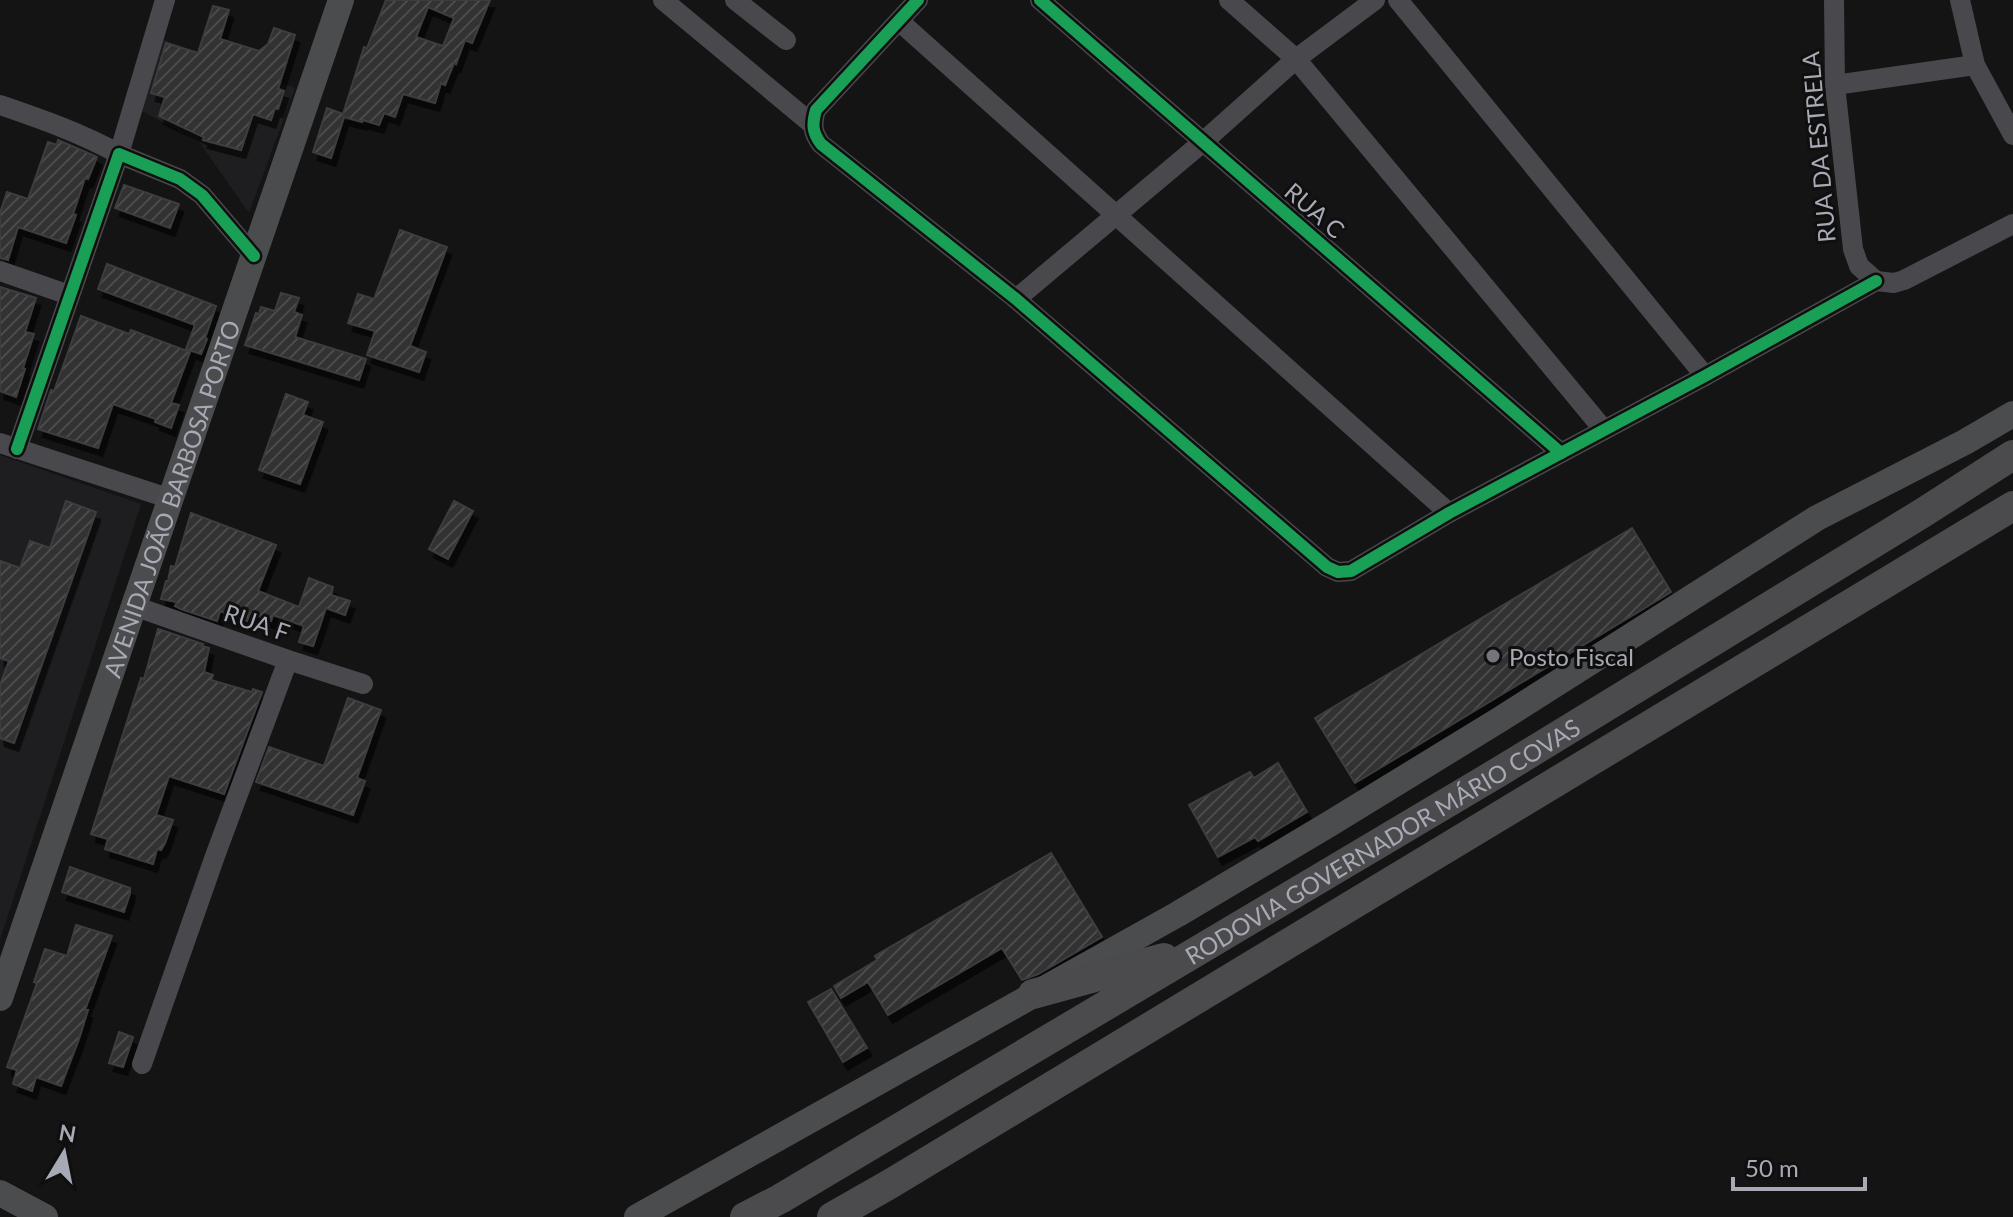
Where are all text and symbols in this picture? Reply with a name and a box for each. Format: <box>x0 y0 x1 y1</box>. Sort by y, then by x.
street label: RUA DA ESTRELA <box>1795 50 1841 244</box>
street label: RUA C <box>1279 176 1351 244</box>
street label: AVENIDA JOÃO BARBOSA PORTO <box>96 316 245 681</box>
street label: RUA F <box>220 597 294 647</box>
place label: Posto Fiscal <box>1509 642 1634 671</box>
marker: Posto Fiscal <box>1484 647 1502 665</box>
street label: RODOVIA GOVERNADOR MÁRIO COVAS <box>1179 712 1585 970</box>
north arrow <box>24 1113 104 1193</box>
text: N <box>57 1118 78 1148</box>
scale bar <box>1733 1141 1865 1191</box>
text: 50 m <box>1745 1153 1799 1182</box>

